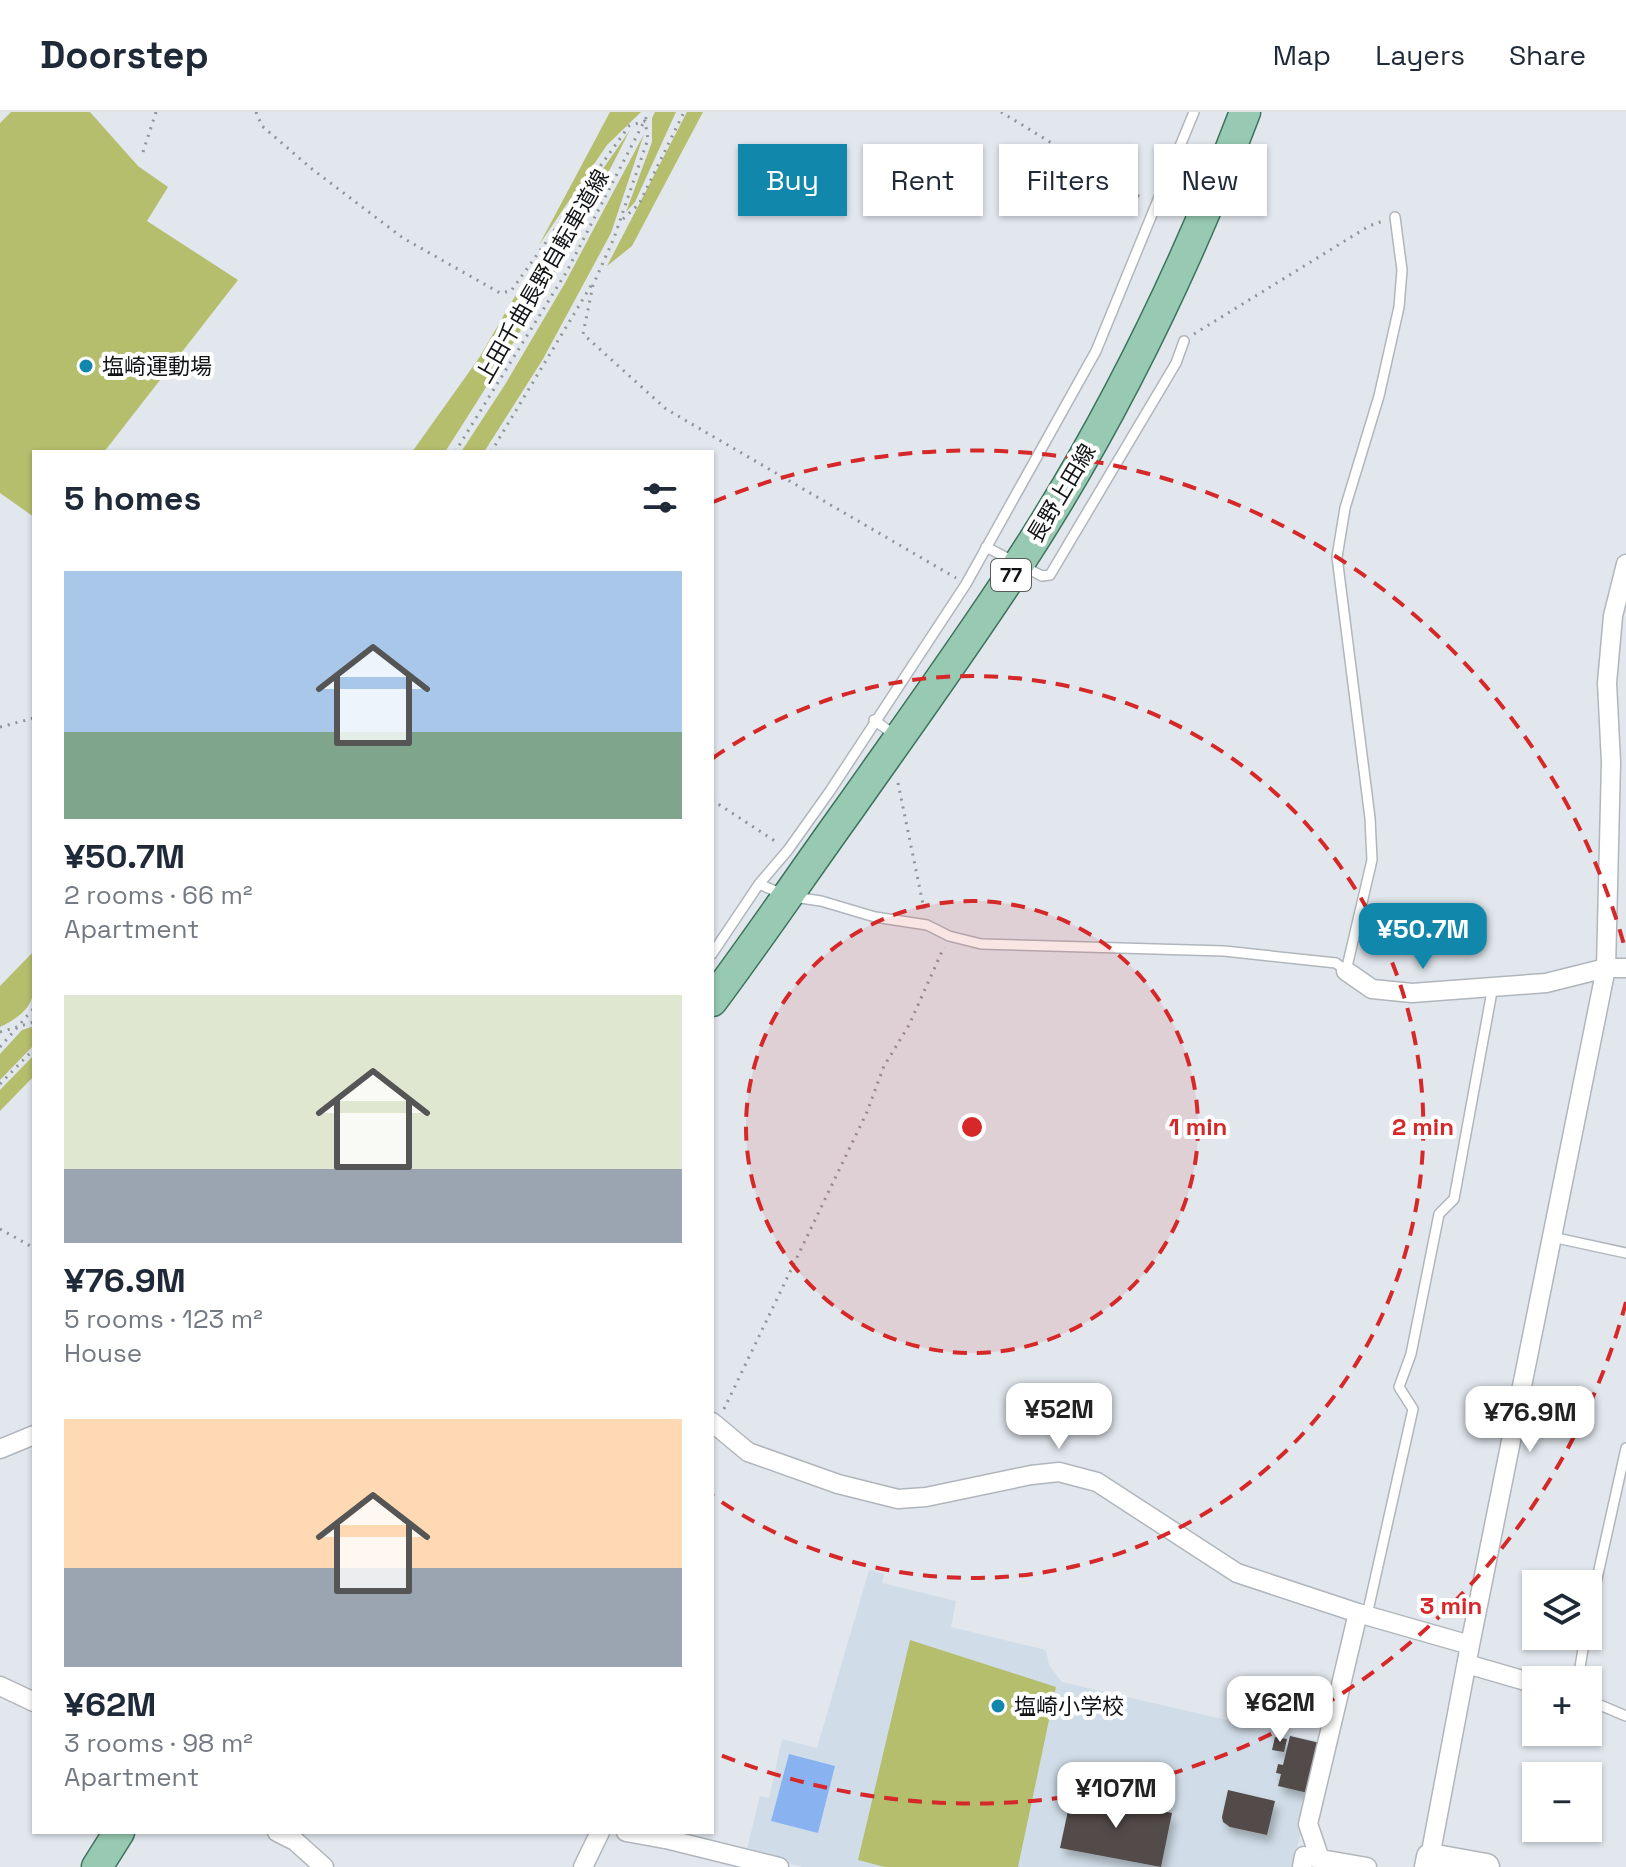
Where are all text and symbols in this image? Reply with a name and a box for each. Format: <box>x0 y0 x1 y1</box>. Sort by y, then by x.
text: Doorstep <box>40 31 209 79</box>
text: Map <box>1273 37 1331 73</box>
text: Layers <box>1375 37 1465 73</box>
text: Share <box>1509 37 1586 73</box>
chip: Buy <box>738 144 847 216</box>
chip: Rent <box>863 144 983 216</box>
chip: Filters <box>999 144 1138 216</box>
chip: New <box>1154 144 1267 216</box>
street label: 上田千曲長野自転車道線 <box>469 164 615 388</box>
place label: 塩崎運動場 <box>102 352 212 380</box>
marker: 塩崎運動場 <box>77 357 95 375</box>
street label: 長野上田線 <box>1021 439 1101 547</box>
icon: filters <box>638 476 682 520</box>
text: 5 homes <box>64 477 201 520</box>
road number: 77 <box>991 559 1031 591</box>
icon: home <box>301 623 445 767</box>
text: ¥50.7M <box>64 835 185 878</box>
text: 2 rooms · 66 m² <box>64 878 253 912</box>
pin: ¥50.7M <box>1358 903 1488 971</box>
text: Apartment <box>64 912 199 946</box>
text: ¥50.7M <box>1377 912 1469 946</box>
icon: home <box>301 1047 445 1191</box>
text: 1 min <box>1169 1111 1227 1142</box>
text: 2 min <box>1392 1111 1454 1142</box>
centre of rings <box>958 1113 986 1141</box>
text: ¥76.9M <box>64 1259 186 1302</box>
text: 5 rooms · 123 m² <box>64 1302 263 1336</box>
text: House <box>64 1336 142 1370</box>
pin: ¥52M <box>1012 1383 1106 1451</box>
pin: ¥76.9M <box>1465 1386 1595 1454</box>
text: ¥52M <box>1024 1392 1094 1426</box>
text: ¥76.9M <box>1483 1395 1577 1429</box>
icon: home <box>301 1471 445 1615</box>
map controls <box>1522 1570 1602 1842</box>
button: layers <box>1522 1570 1602 1650</box>
text: 3 min <box>1420 1590 1482 1621</box>
button: + <box>1522 1666 1602 1746</box>
pin: ¥62M <box>1233 1676 1327 1744</box>
text: ¥62M <box>64 1683 156 1726</box>
text: ¥62M <box>1245 1685 1315 1719</box>
place label: 塩崎小学校 <box>1014 1692 1124 1720</box>
marker: 塩崎小学校 <box>989 1697 1007 1715</box>
text: 3 rooms · 98 m² <box>64 1726 253 1760</box>
text: Apartment <box>64 1760 199 1794</box>
pin: ¥107M <box>1060 1762 1172 1830</box>
button: − <box>1522 1762 1602 1842</box>
text: ¥107M <box>1075 1771 1157 1805</box>

